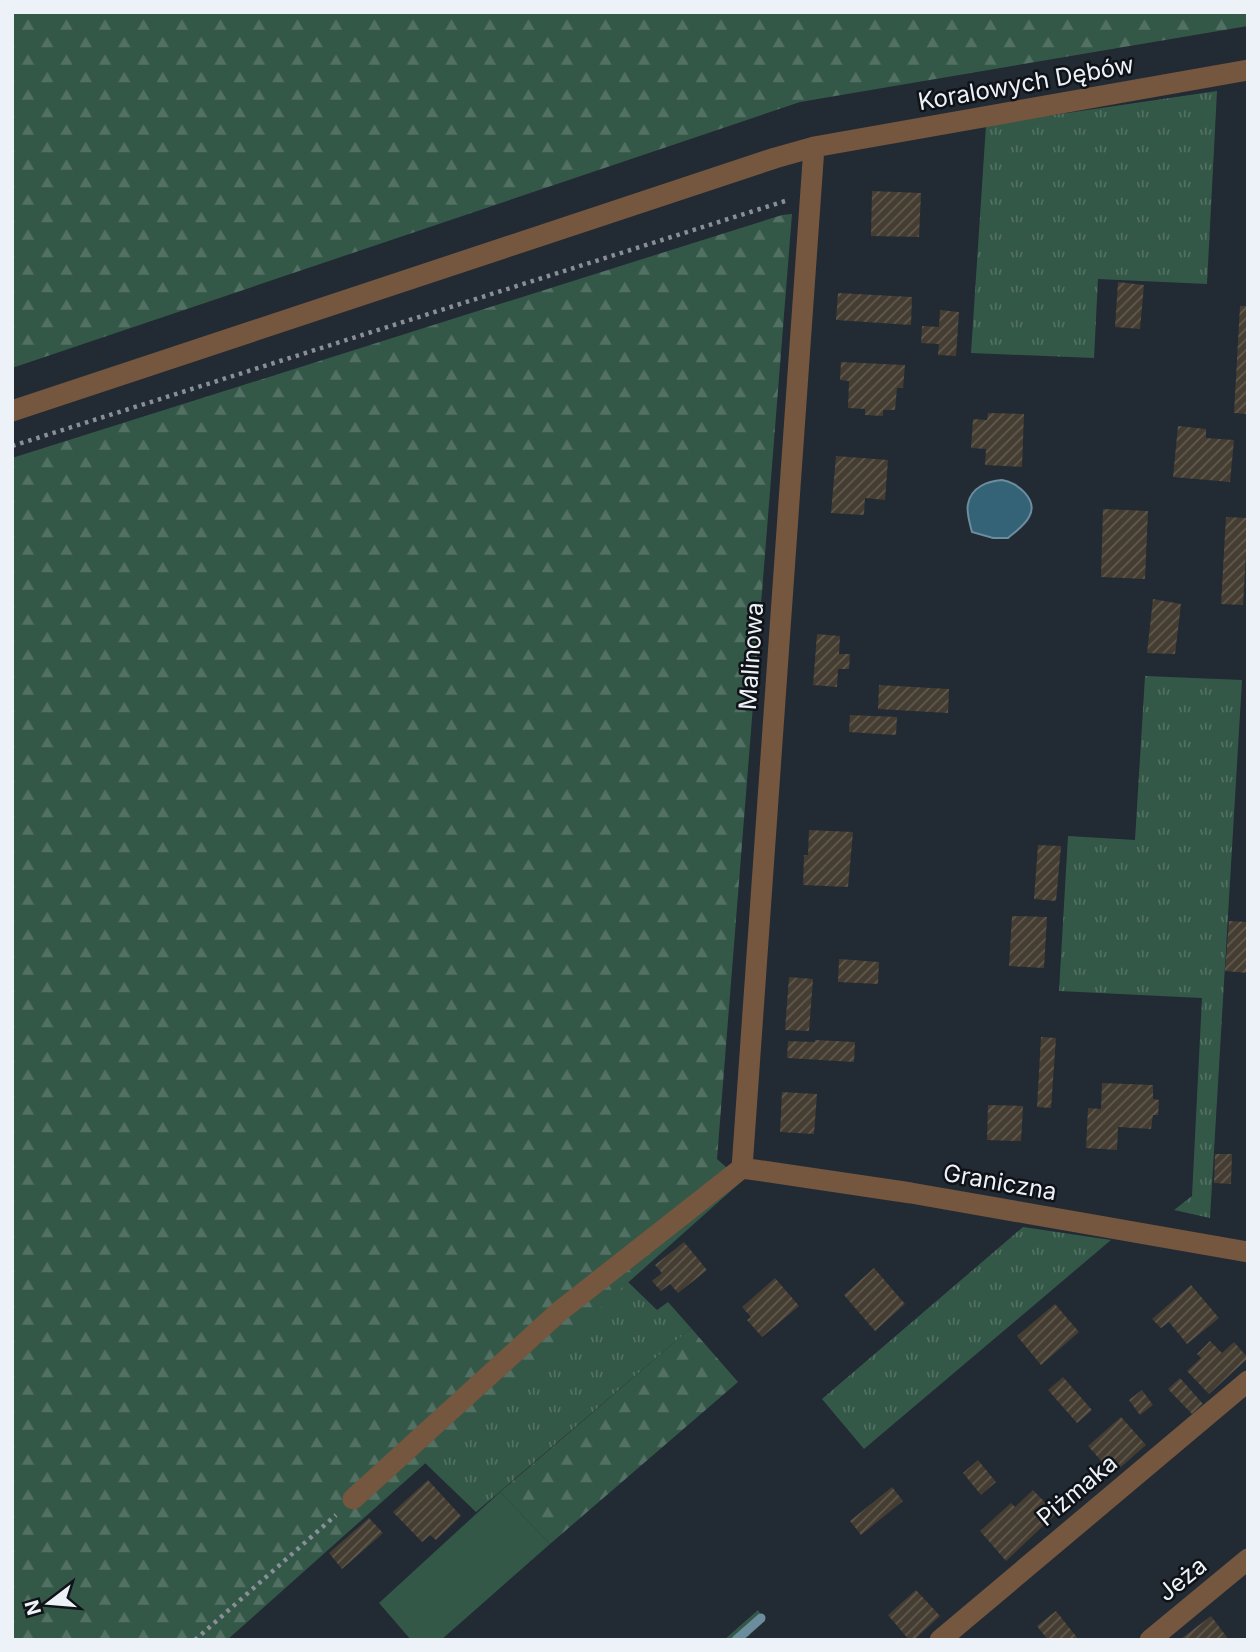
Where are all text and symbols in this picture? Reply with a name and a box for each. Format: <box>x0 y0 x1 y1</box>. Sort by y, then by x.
street label: Koralowych Dębów <box>916 50 1136 116</box>
street label: Malinowa <box>733 601 769 711</box>
street label: Graniczna <box>941 1158 1059 1206</box>
street label: Piżmaka <box>1031 1448 1123 1532</box>
street label: Jeża <box>1152 1551 1212 1607</box>
north arrow <box>14 1568 84 1638</box>
text: N <box>20 1597 46 1618</box>

